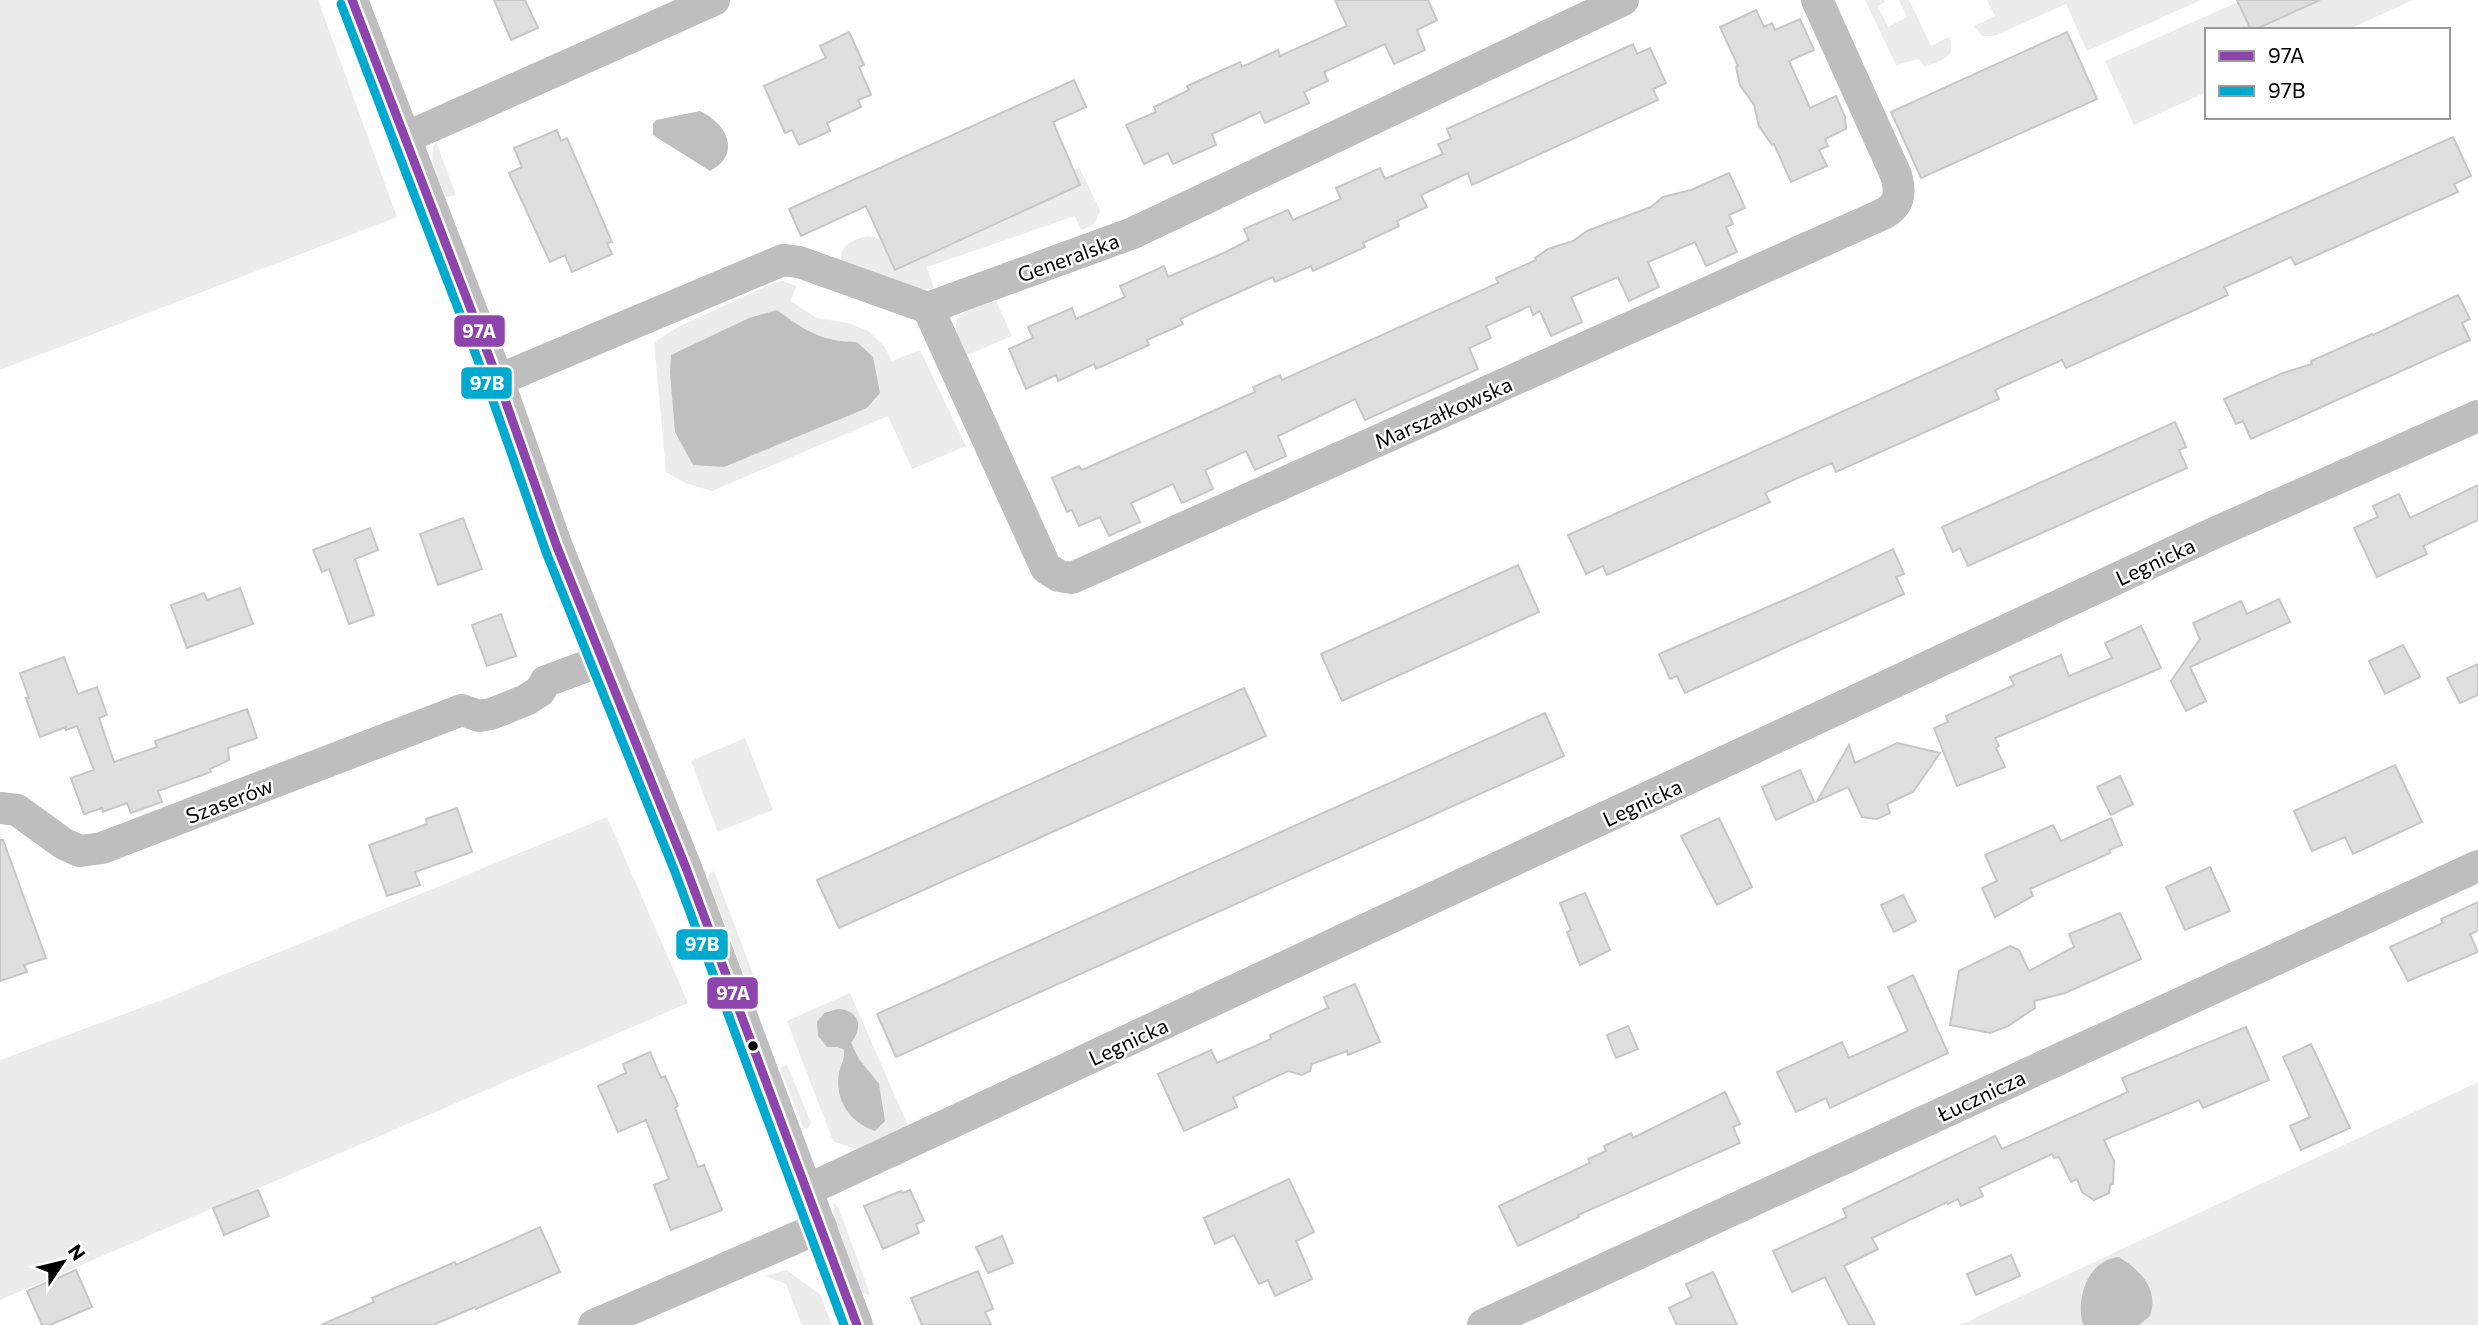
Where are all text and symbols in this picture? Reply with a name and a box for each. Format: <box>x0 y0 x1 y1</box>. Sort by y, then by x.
legend <box>2205 28 2450 119</box>
text: 97A <box>2268 42 2304 67</box>
text: 97B <box>2268 77 2305 102</box>
street label: Generalska <box>1014 227 1122 287</box>
line badge: 97A <box>453 314 506 348</box>
text: 97A <box>462 319 496 342</box>
line badge: 97B <box>460 366 513 400</box>
street label: Marszałkowska <box>1370 370 1516 454</box>
text: 97B <box>470 371 504 394</box>
street label: Legnicka <box>2111 532 2199 590</box>
street label: Szaserów <box>182 772 276 828</box>
street label: Legnicka <box>1598 773 1686 831</box>
line badge: 97B <box>675 928 729 961</box>
text: 97B <box>685 932 719 955</box>
line badge: 97A <box>706 976 759 1010</box>
text: 97A <box>716 981 750 1004</box>
street label: Legnicka <box>1084 1012 1172 1070</box>
unlabelled marker <box>746 1039 760 1053</box>
street label: Łucznicza <box>1932 1064 2029 1127</box>
north arrow <box>28 1227 98 1297</box>
text: N <box>64 1240 91 1264</box>

